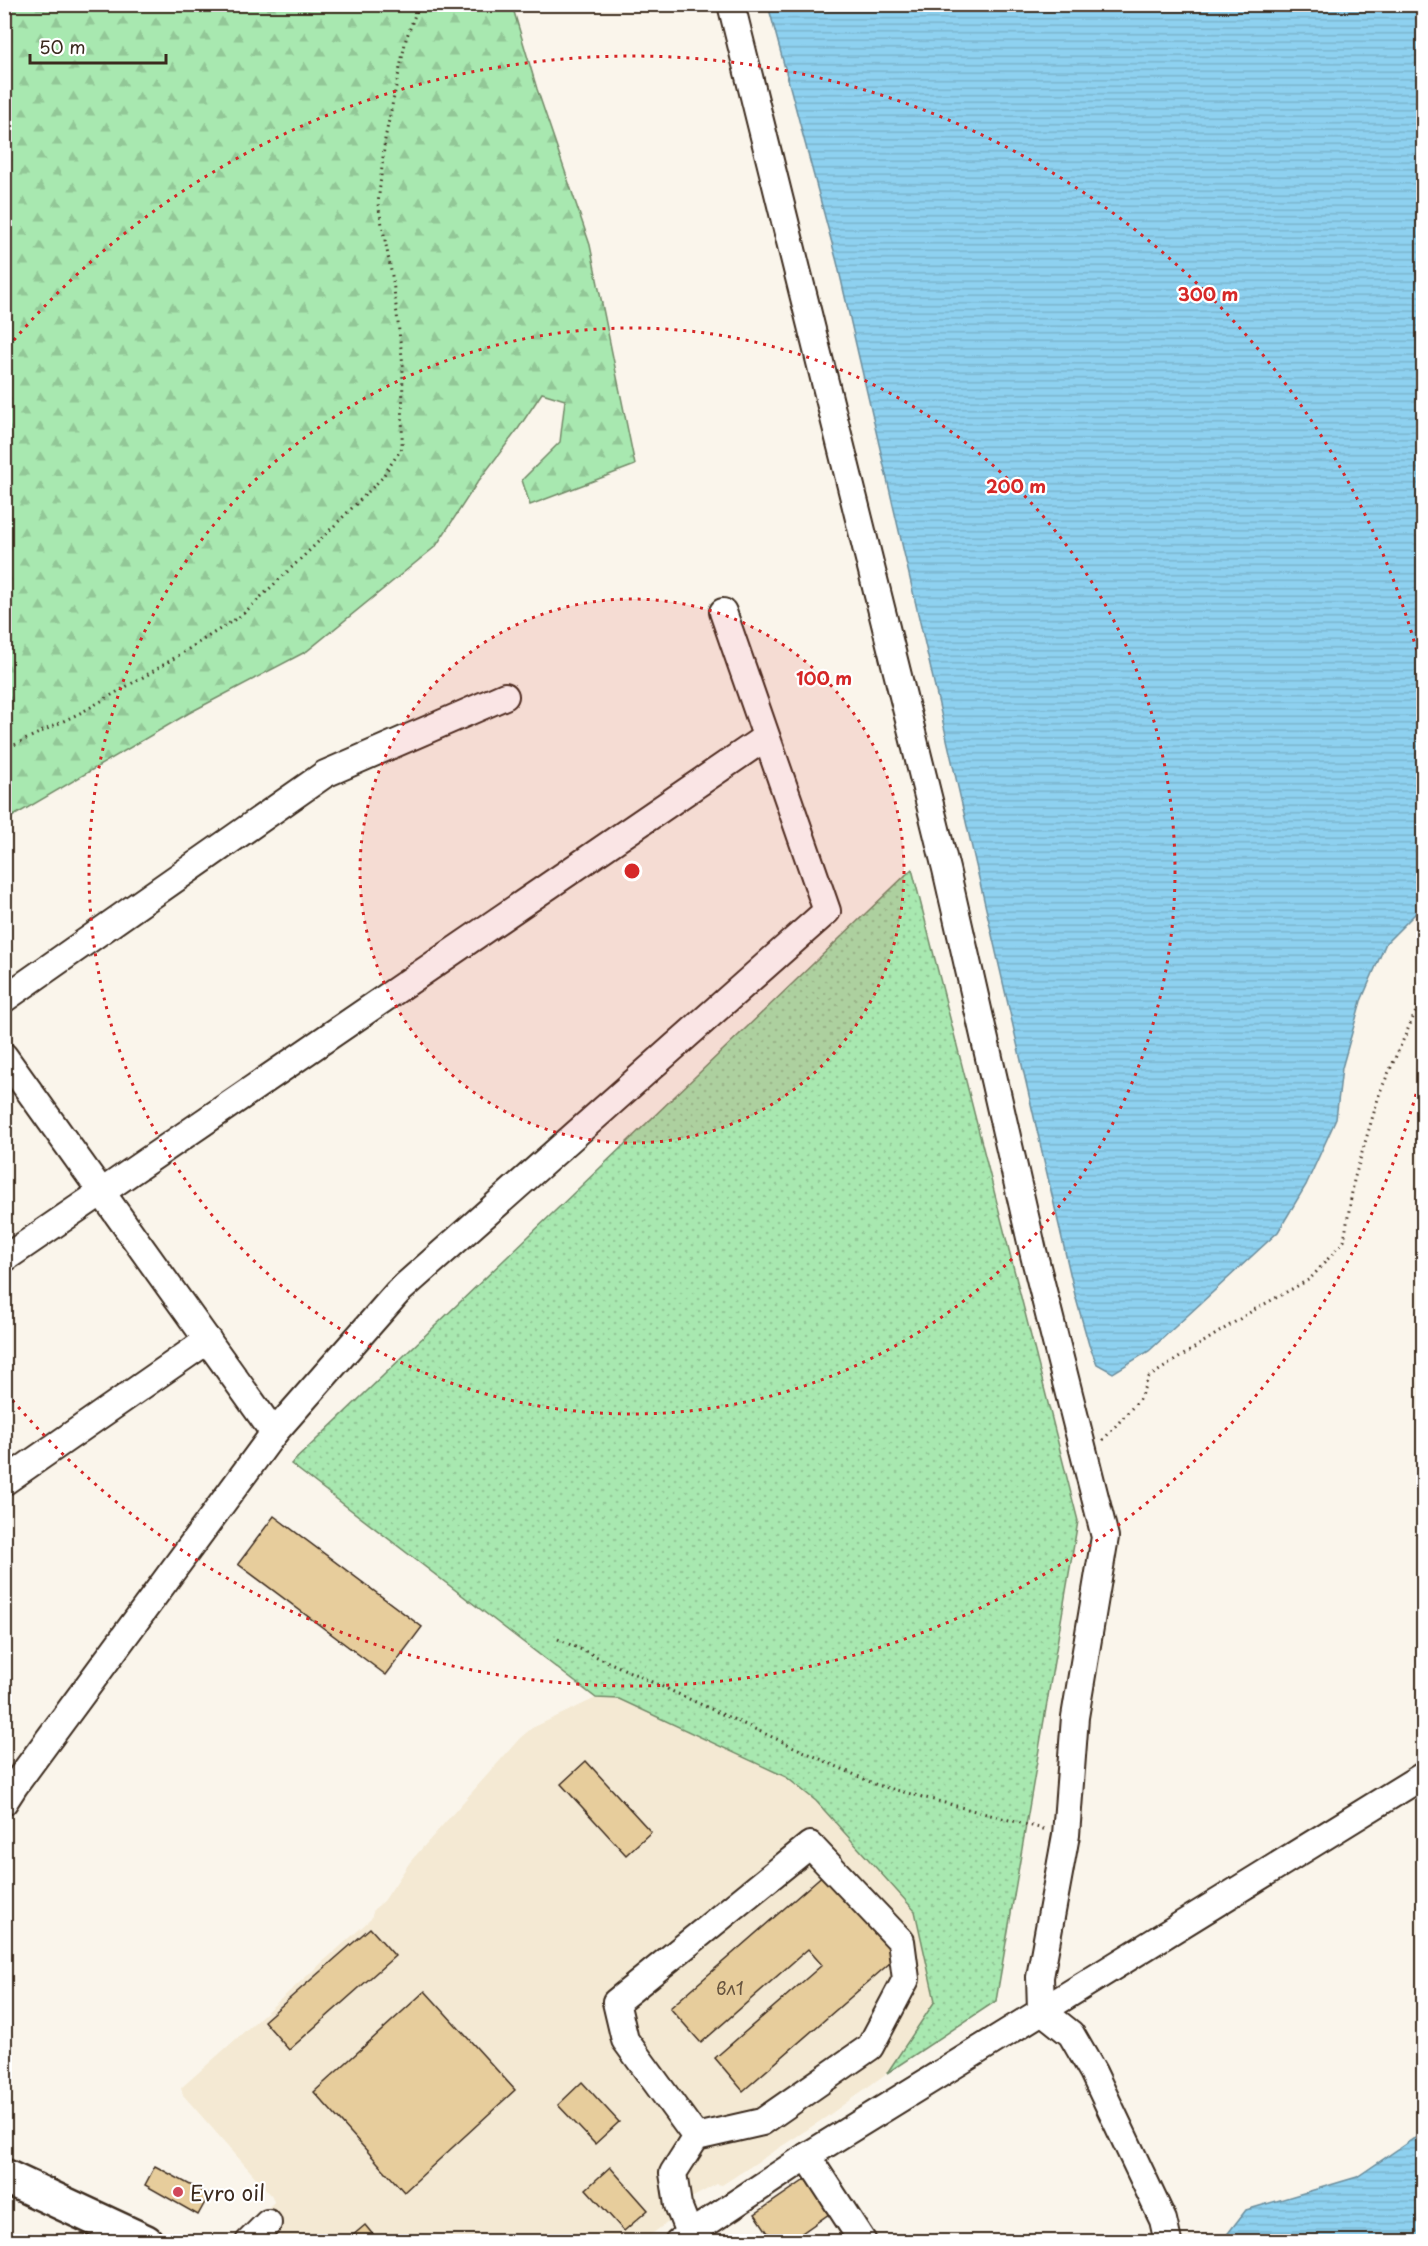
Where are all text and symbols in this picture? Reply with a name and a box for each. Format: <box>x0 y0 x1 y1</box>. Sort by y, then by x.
scale bar <box>30 27 166 65</box>
text: 50 m <box>39 33 86 60</box>
text: 300 m <box>1178 280 1238 307</box>
text: 200 m <box>986 472 1046 499</box>
text: 100 m <box>796 664 852 691</box>
centre of rings <box>622 861 642 881</box>
house number: вл1 <box>716 1974 744 2001</box>
place label: Evro oil <box>190 2176 265 2208</box>
marker: Evro oil <box>171 2185 185 2199</box>

